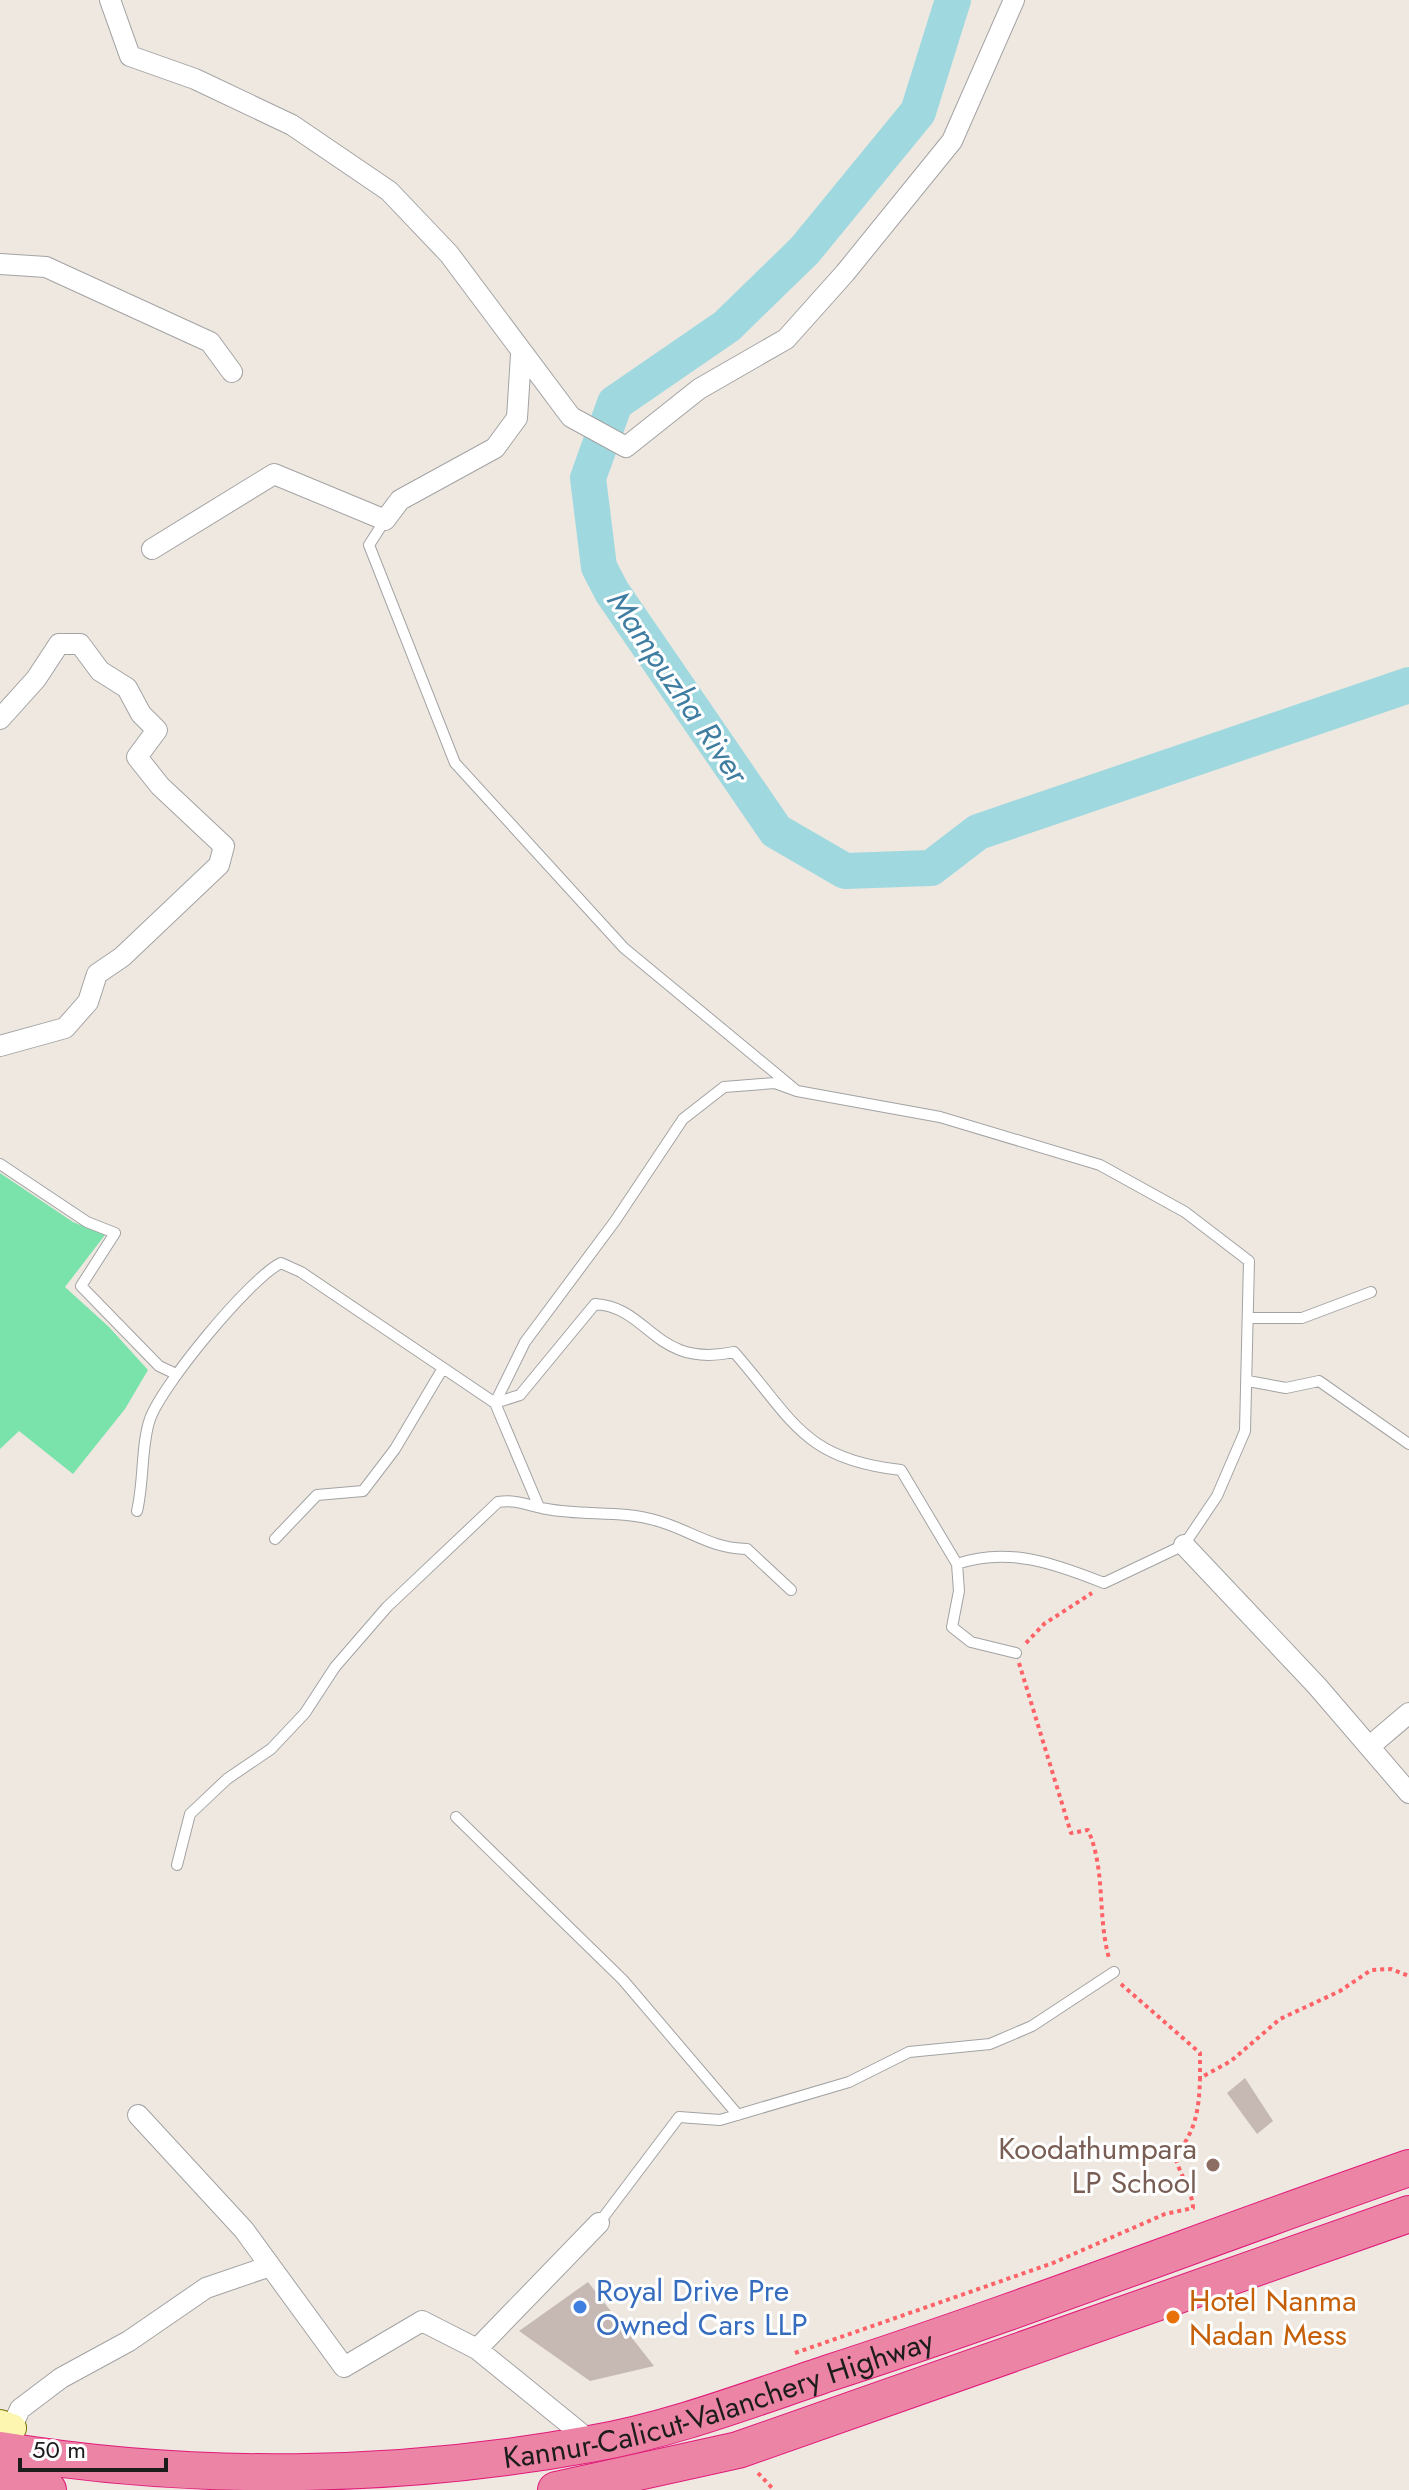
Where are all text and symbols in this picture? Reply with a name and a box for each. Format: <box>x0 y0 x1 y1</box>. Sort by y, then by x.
water label: Mampuzha River <box>596 581 761 795</box>
place label: Koodathumpara LP School <box>998 2127 1197 2204</box>
marker: Koodathumpara LP School <box>1204 2156 1222 2174</box>
place label: Royal Drive Pre Owned Cars LLP <box>596 2269 808 2346</box>
place label: Hotel Nanma Nadan Mess <box>1189 2279 1357 2356</box>
marker: Royal Drive Pre Owned Cars LLP <box>571 2298 589 2316</box>
marker: Hotel Nanma Nadan Mess <box>1164 2308 1182 2326</box>
street label: Kannur-Calicut-Valanchery Highway <box>500 2318 940 2479</box>
scale bar <box>20 2422 166 2472</box>
text: 50 m <box>32 2432 86 2467</box>

